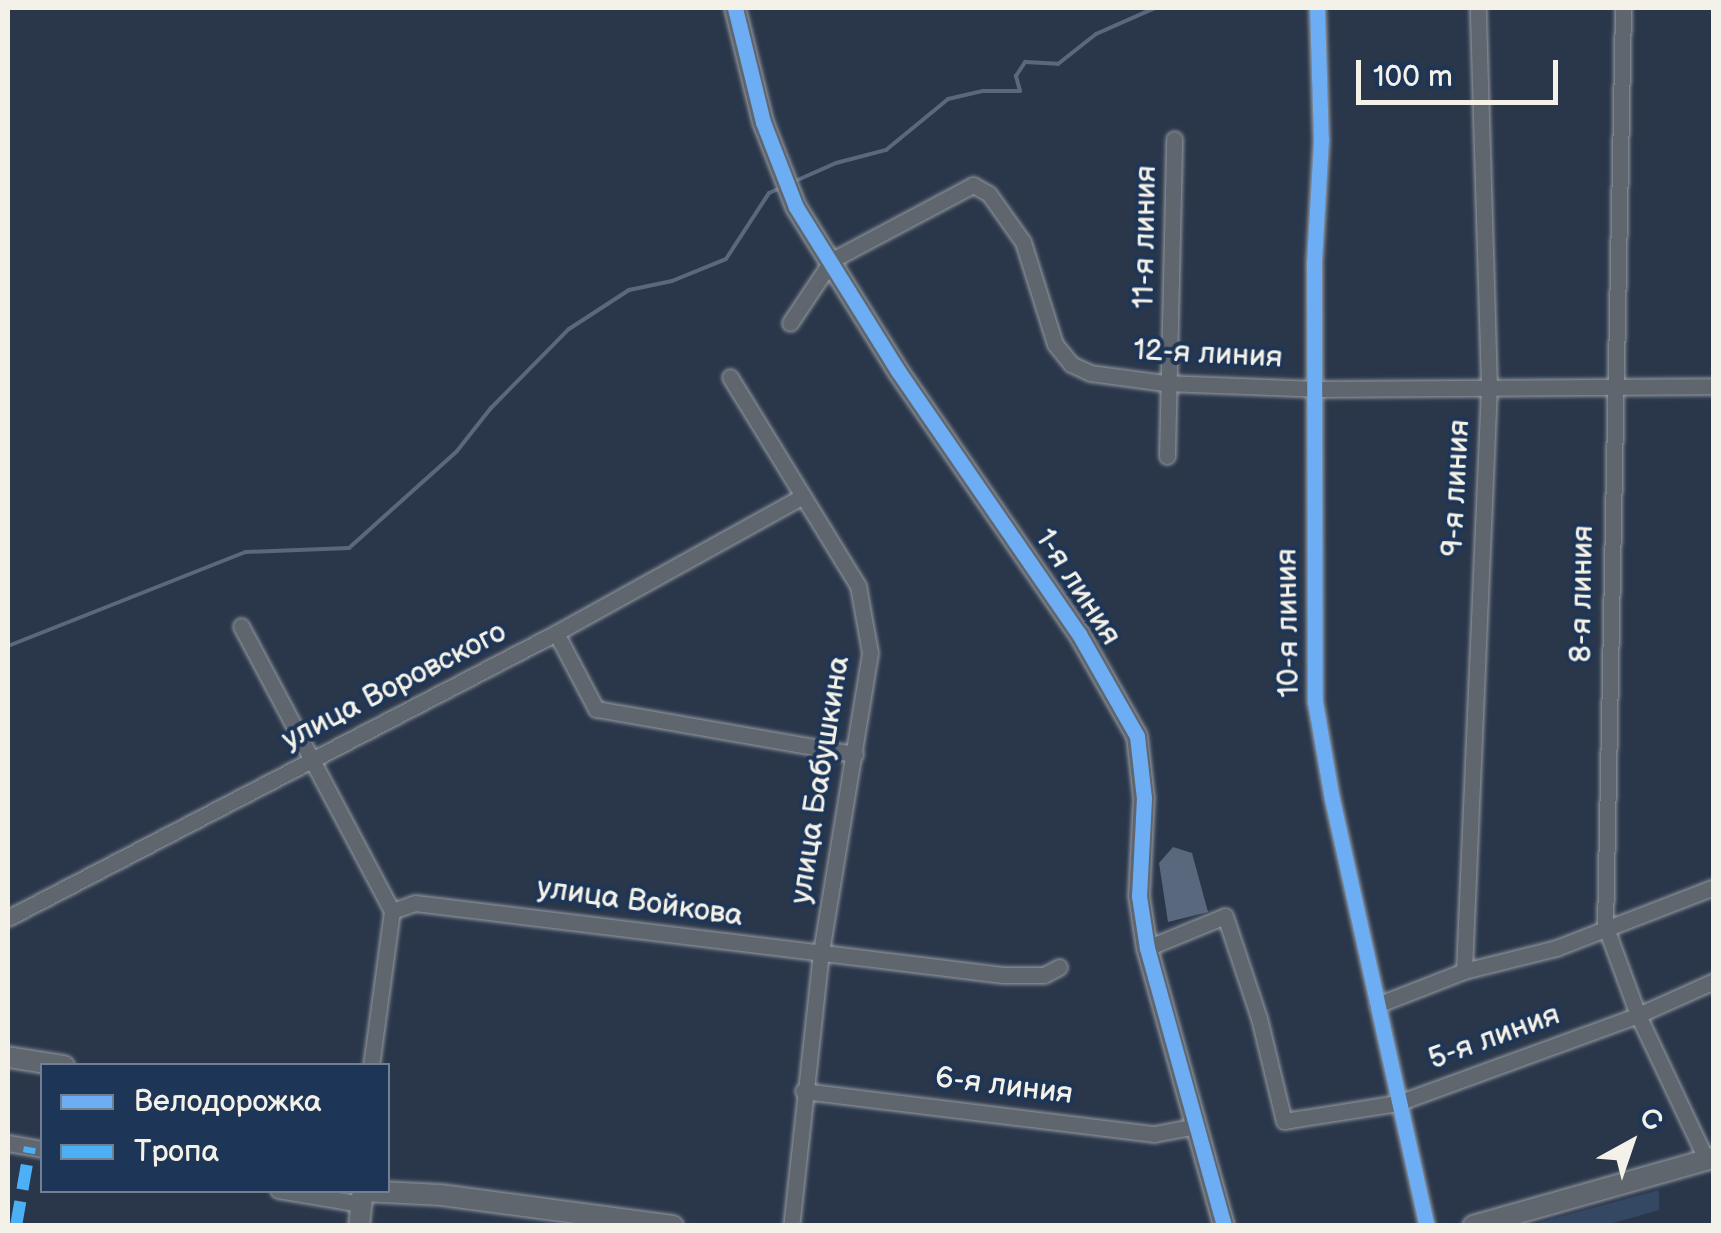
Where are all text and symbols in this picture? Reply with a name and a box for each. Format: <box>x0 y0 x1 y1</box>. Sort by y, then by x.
scale bar <box>1361 40 1564 102</box>
text: 100 m <box>1373 59 1453 95</box>
street label: 11-я линия <box>1126 165 1164 309</box>
street label: 12-я линия <box>1133 332 1283 376</box>
street label: 9-я линия <box>1434 419 1478 557</box>
street label: 1-я линия <box>1027 522 1129 652</box>
street label: 8-я линия <box>1563 525 1601 663</box>
street label: 10-я линия <box>1269 548 1307 698</box>
street label: улица Воровского <box>276 614 512 758</box>
street label: улица Бабушкина <box>783 654 857 906</box>
street label: улица Войкова <box>535 870 745 934</box>
street label: 5-я линия <box>1423 997 1565 1077</box>
street label: 6-я линия <box>933 1060 1075 1112</box>
legend <box>40 1063 390 1193</box>
text: Велодорожка <box>134 1084 322 1120</box>
north arrow <box>1581 1093 1681 1193</box>
text: С <box>1633 1101 1669 1139</box>
text: Тропа <box>134 1134 219 1170</box>

